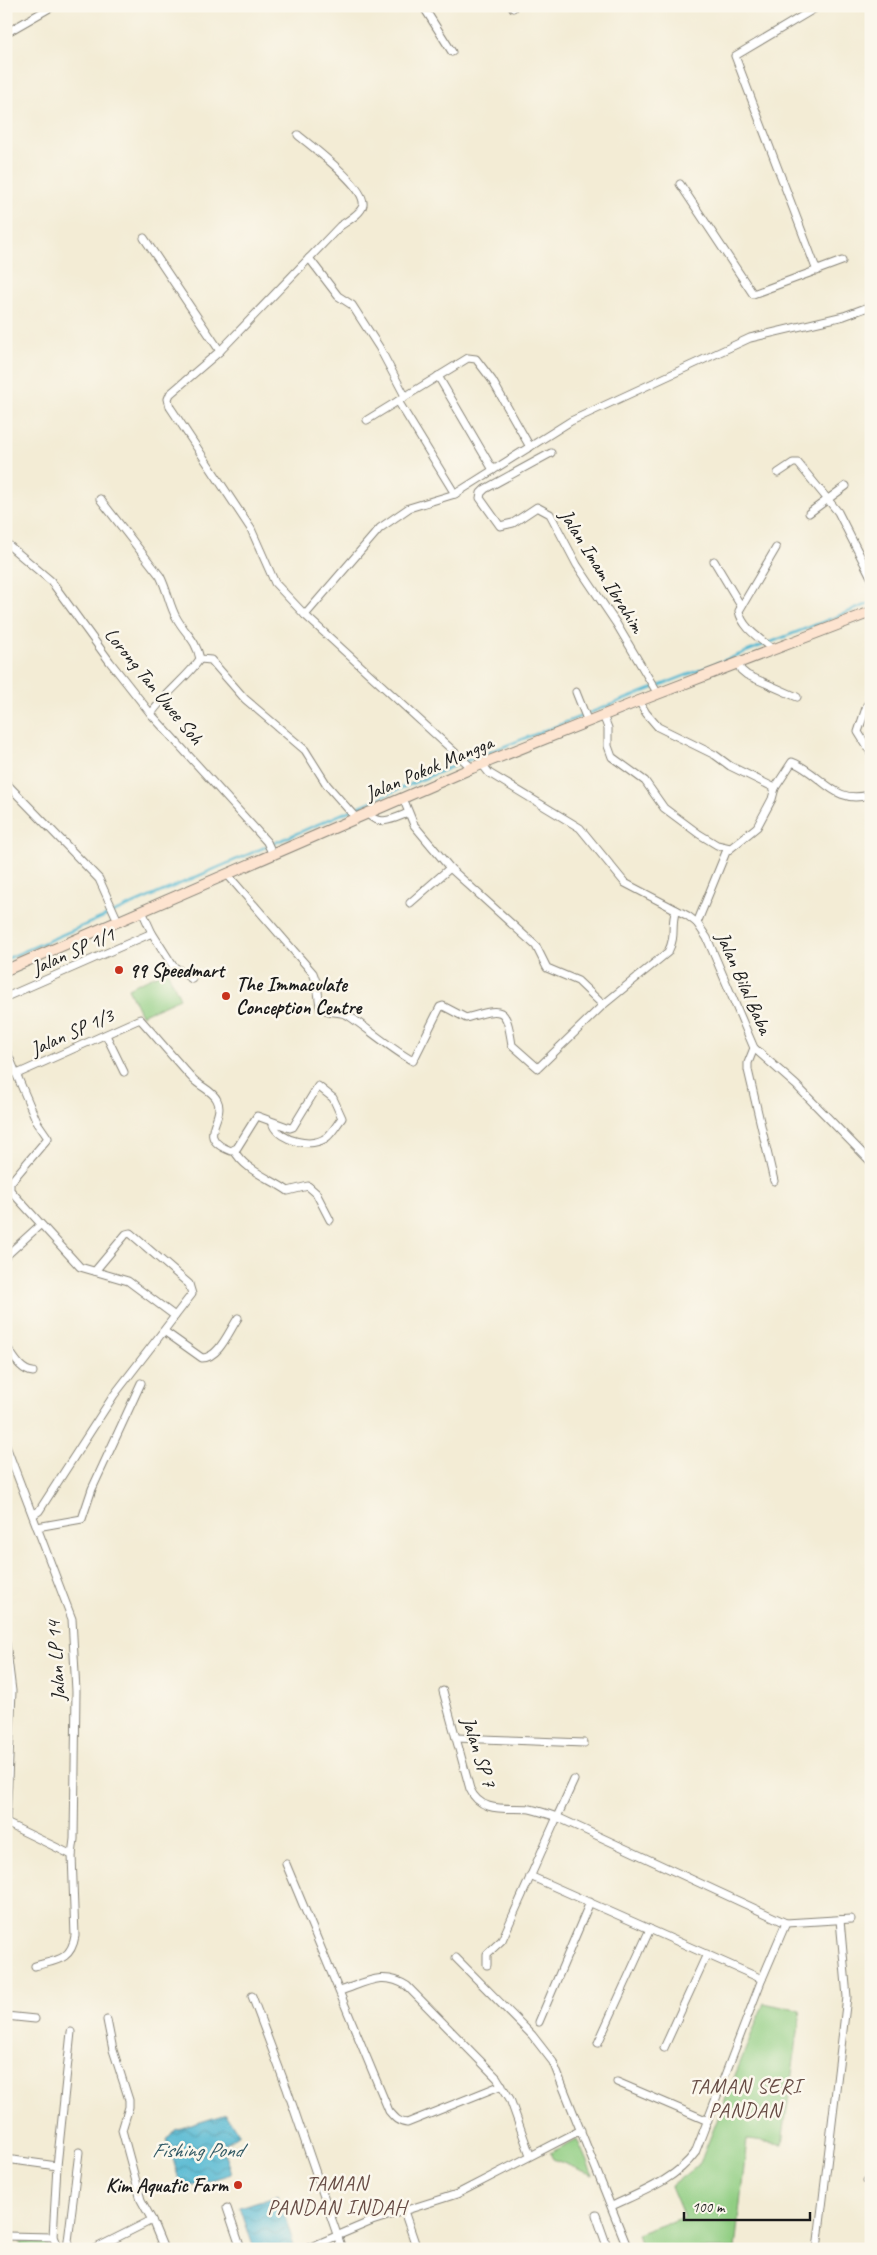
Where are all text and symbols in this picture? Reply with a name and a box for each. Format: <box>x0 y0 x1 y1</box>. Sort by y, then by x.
street label: Jalan Imam Ibrahim <box>553 504 651 639</box>
street label: Lorong Tan Uwee Soh <box>99 622 209 750</box>
street label: Jalan Pokok Mangga <box>360 729 498 807</box>
street label: Jalan SP 1/1 <box>27 921 119 981</box>
street label: Jalan Bilal Baba <box>710 927 778 1040</box>
place label: 99 Speedmart <box>129 958 226 983</box>
marker: 99 Speedmart <box>113 964 125 976</box>
place label: The Immaculate Conception Centre <box>236 972 362 1020</box>
marker: The Immaculate Conception Centre <box>220 990 232 1002</box>
street label: Jalan SP 1/3 <box>26 1002 119 1062</box>
street label: Jalan LP 14 <box>41 1618 71 1703</box>
street label: Jalan SP 7 <box>456 1713 502 1791</box>
district label: TAMAN SERI PANDAN <box>688 2073 805 2123</box>
water label: Fishing Pond <box>152 2137 249 2163</box>
district label: TAMAN PANDAN INDAH <box>267 2170 409 2220</box>
place label: Kim Aquatic Farm <box>106 2173 230 2198</box>
marker: Kim Aquatic Farm <box>232 2179 244 2191</box>
scale bar <box>684 2190 811 2222</box>
text: 100 m <box>692 2198 726 2217</box>

